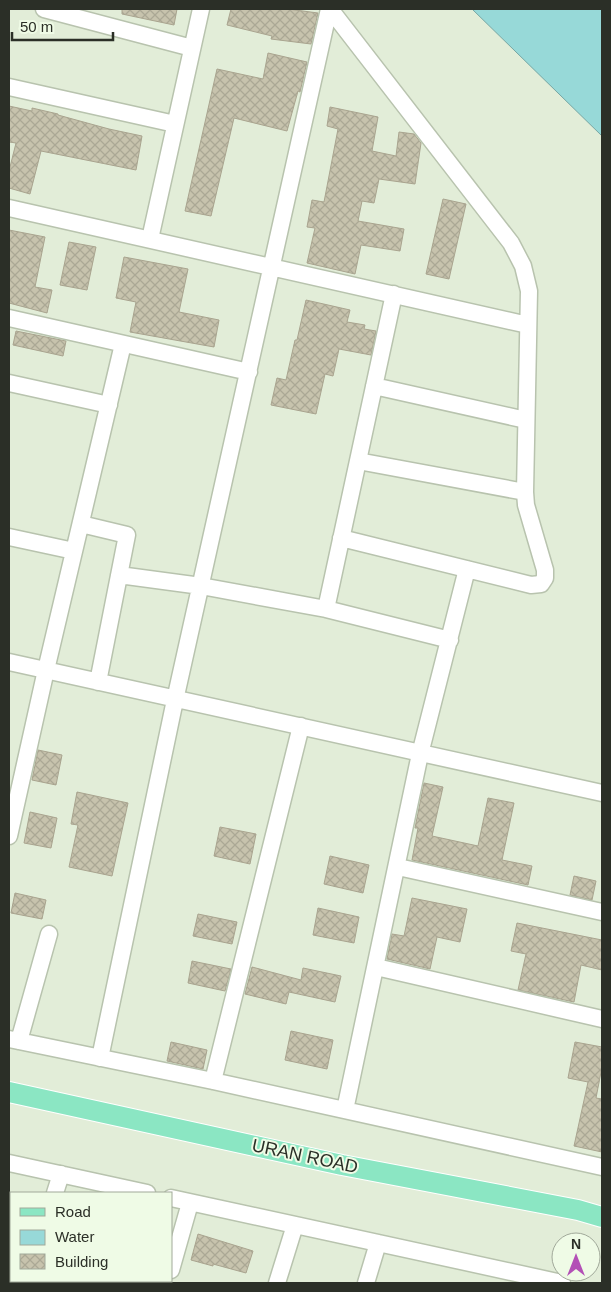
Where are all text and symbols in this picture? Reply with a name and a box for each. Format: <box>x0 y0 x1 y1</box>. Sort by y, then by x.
scale bar <box>12 10 114 42</box>
text: 50 m <box>20 18 53 35</box>
street label: URAN ROAD <box>250 1135 360 1177</box>
legend <box>10 1192 172 1282</box>
text: Road <box>55 1203 91 1220</box>
text: Water <box>55 1228 94 1245</box>
north arrow <box>551 1232 601 1282</box>
text: N <box>571 1236 581 1252</box>
text: Building <box>55 1253 108 1270</box>

